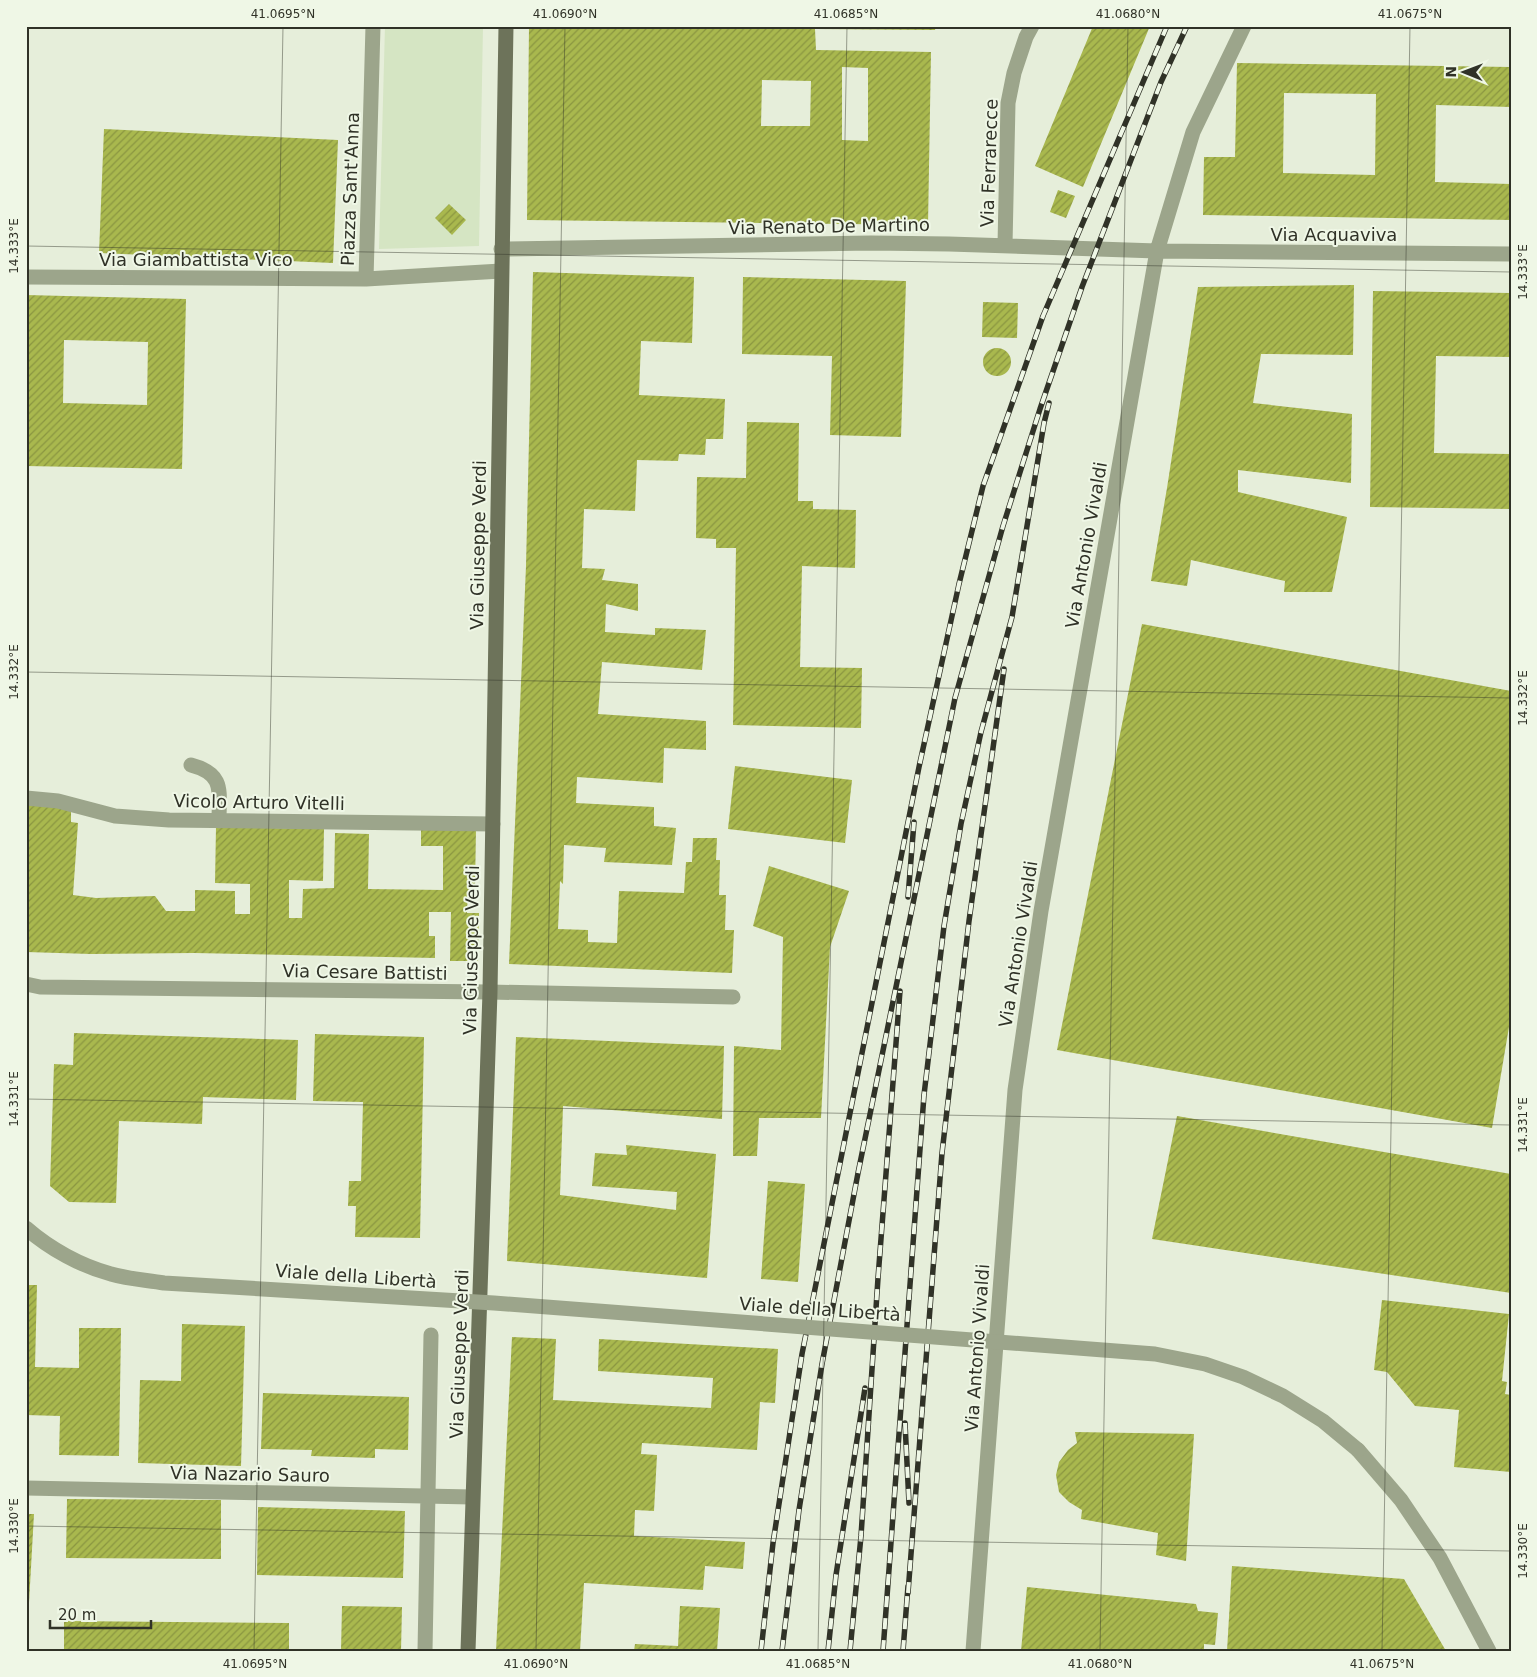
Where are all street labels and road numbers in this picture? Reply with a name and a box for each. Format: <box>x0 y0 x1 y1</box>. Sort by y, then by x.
street label: Via Ferrarecce <box>976 98 1002 228</box>
street label: Piazza Sant'Anna <box>337 112 363 266</box>
street label: Via Renato De Martino <box>728 214 930 238</box>
street label: Via Acquaviva <box>1271 224 1397 245</box>
street label: Via Giambattista Vico <box>99 249 293 270</box>
street label: Via Giuseppe Verdi <box>466 460 490 630</box>
street label: Via Antonio Vivaldi <box>1061 460 1111 630</box>
street label: Vicolo Arturo Vitelli <box>173 790 345 814</box>
street label: Via Antonio Vivaldi <box>994 859 1042 1029</box>
street label: Via Giuseppe Verdi <box>459 865 483 1035</box>
street label: Via Cesare Battisti <box>282 960 448 984</box>
street label: Viale della Libertà <box>274 1260 438 1292</box>
street label: Via Antonio Vivaldi <box>961 1263 993 1433</box>
street label: Via Giuseppe Verdi <box>446 1269 472 1439</box>
street label: Viale della Libertà <box>738 1293 902 1325</box>
street label: Via Nazario Sauro <box>170 1462 330 1486</box>

